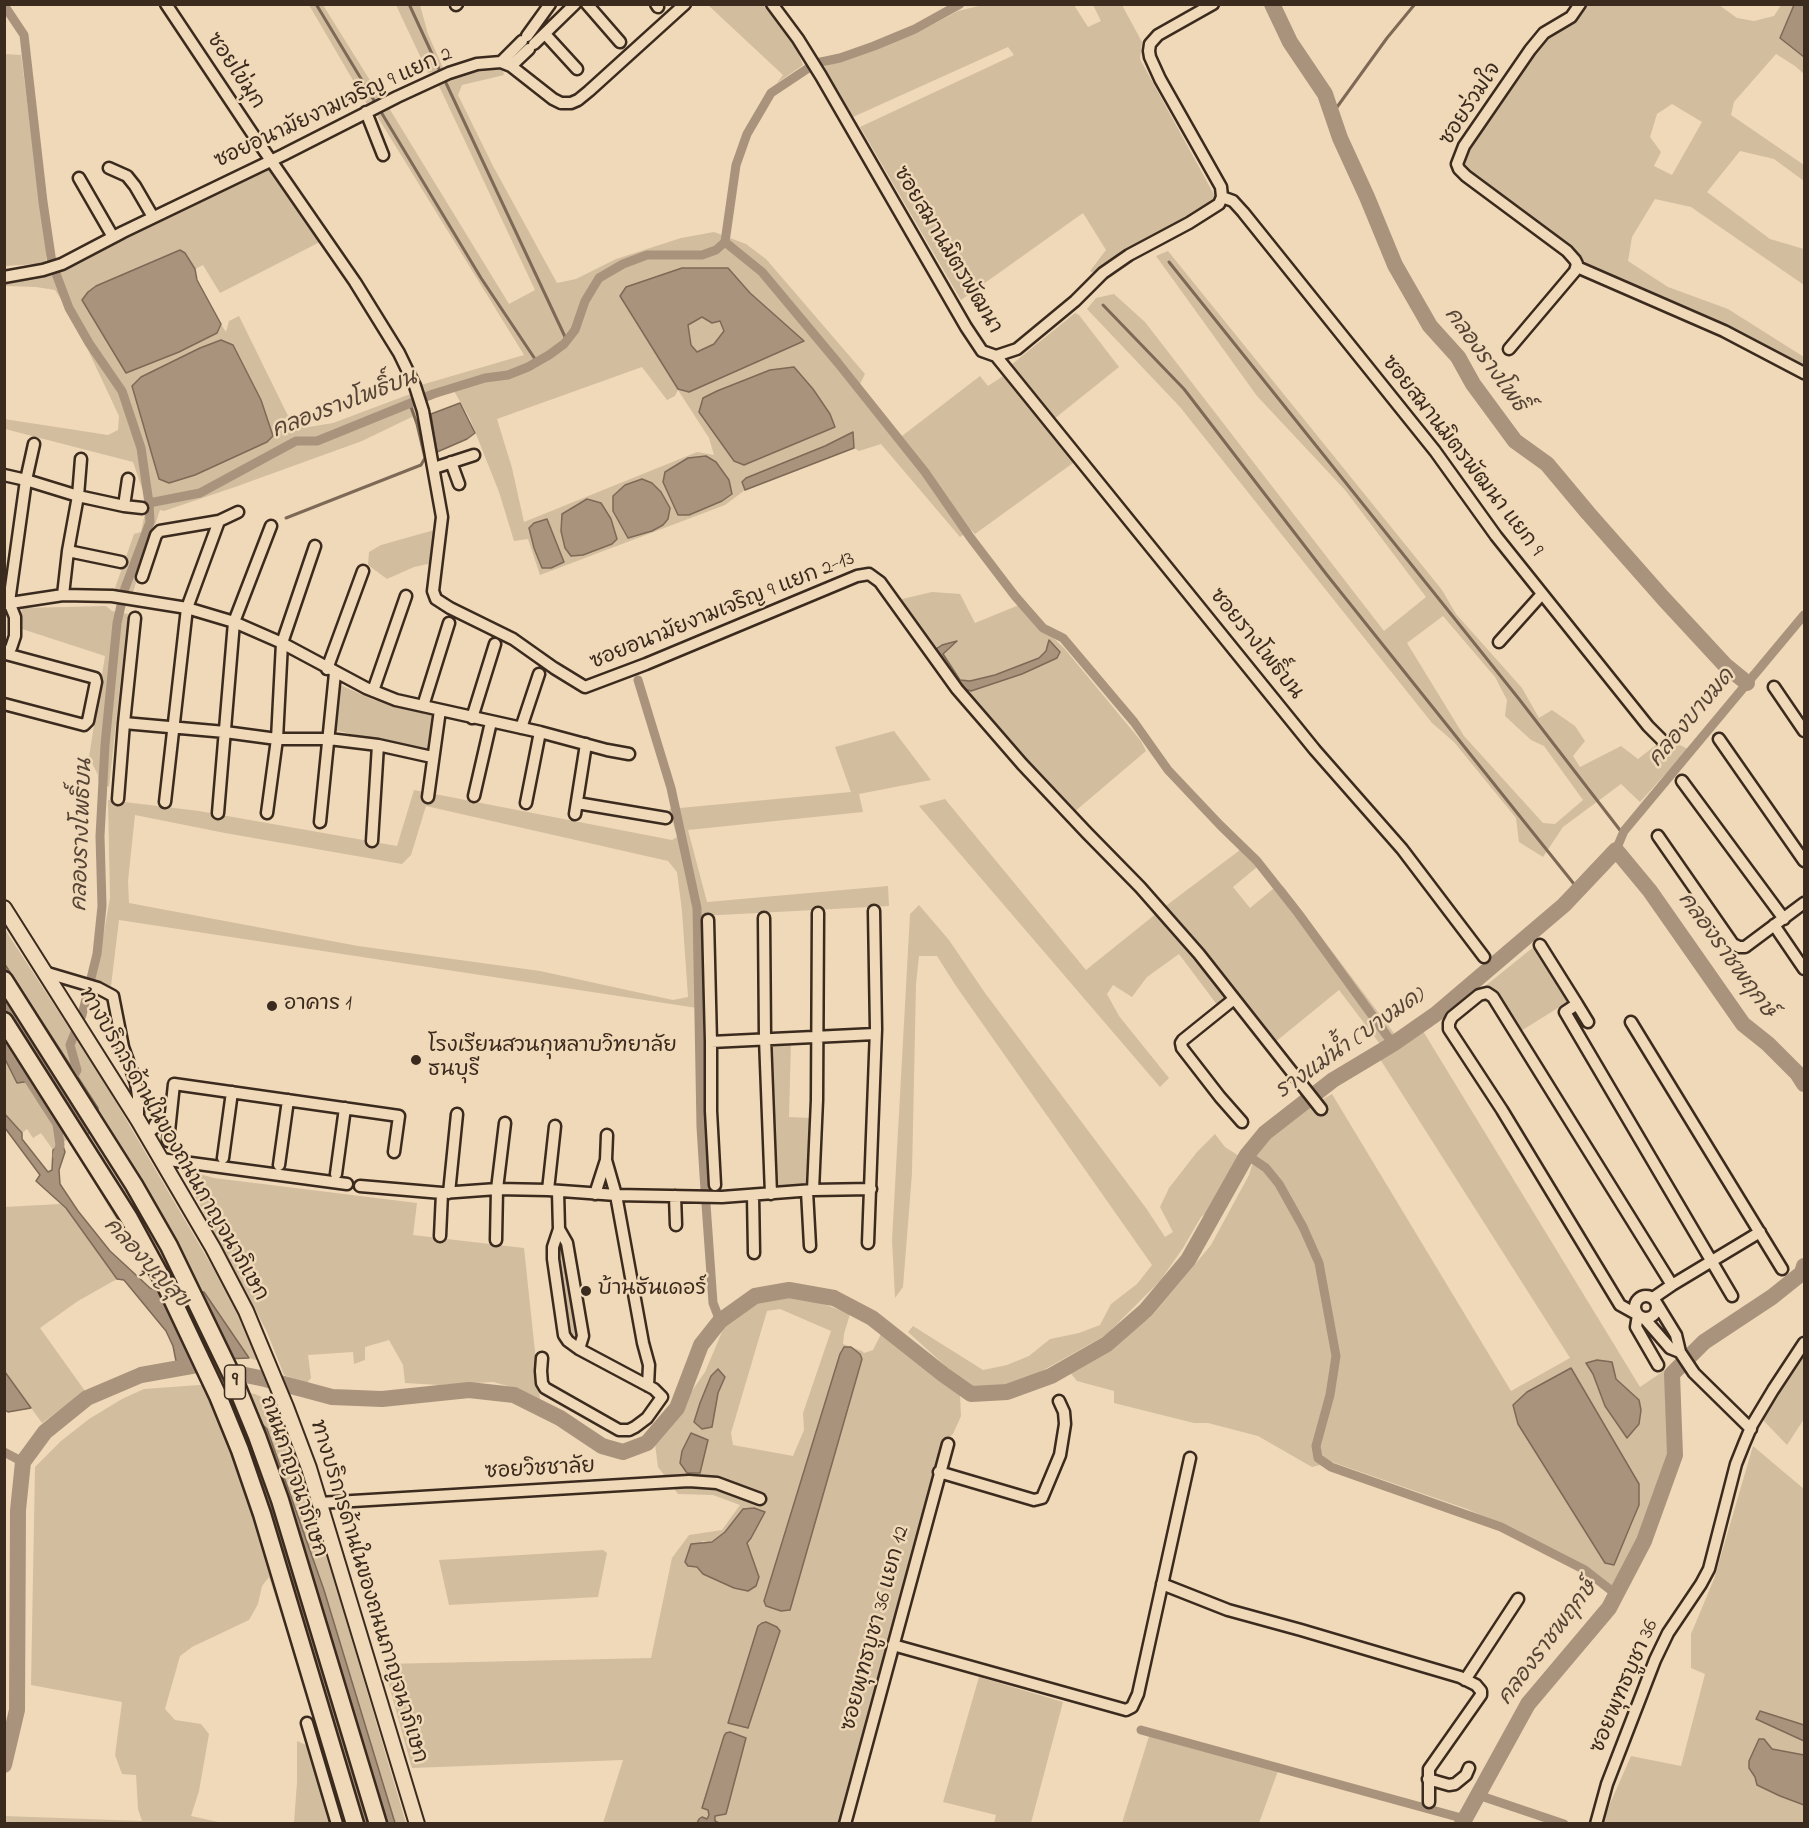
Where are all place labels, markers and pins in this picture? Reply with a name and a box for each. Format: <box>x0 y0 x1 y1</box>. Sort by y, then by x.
place label: อาคาร 1 <box>284 993 352 1019</box>
marker: อาคาร 1 <box>265 999 279 1013</box>
place label: โรงเรียนสวนกุหลาบวิทยาลัย ธนบุรี <box>428 1035 677 1085</box>
marker: โรงเรียนสวนกุหลาบวิทยาลัย ธนบุรี <box>409 1053 423 1067</box>
place label: บ้านธันเดอร์ <box>598 1278 707 1304</box>
marker: บ้านธันเดอร์ <box>579 1284 593 1298</box>

